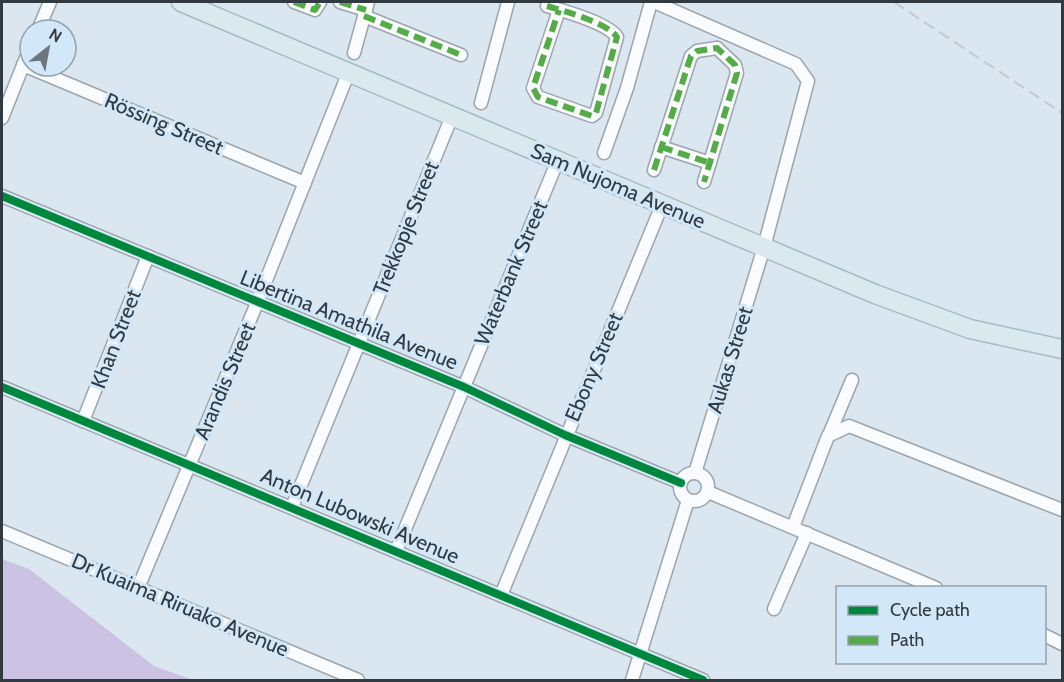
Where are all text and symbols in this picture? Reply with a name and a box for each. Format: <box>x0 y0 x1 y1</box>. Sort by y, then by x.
north arrow <box>18 18 78 78</box>
text: N <box>46 25 65 47</box>
street label: Rössing Street <box>101 87 227 160</box>
street label: Sam Nujoma Avenue <box>527 138 709 235</box>
street label: Trekkopje Street <box>367 157 445 299</box>
street label: Waterbank Street <box>469 197 552 349</box>
street label: Libertina Amathila Avenue <box>237 264 462 375</box>
street label: Khan Street <box>85 286 146 392</box>
street label: Aukas Street <box>701 303 758 416</box>
street label: Ebony Street <box>559 309 628 425</box>
street label: Arandis Street <box>189 319 260 443</box>
street label: Anton Lubowski Avenue <box>257 462 463 569</box>
street label: Dr Kuaima Riruako Avenue <box>68 547 293 662</box>
legend <box>836 586 1046 664</box>
text: Cycle path <box>890 599 970 621</box>
text: Path <box>890 629 924 651</box>

